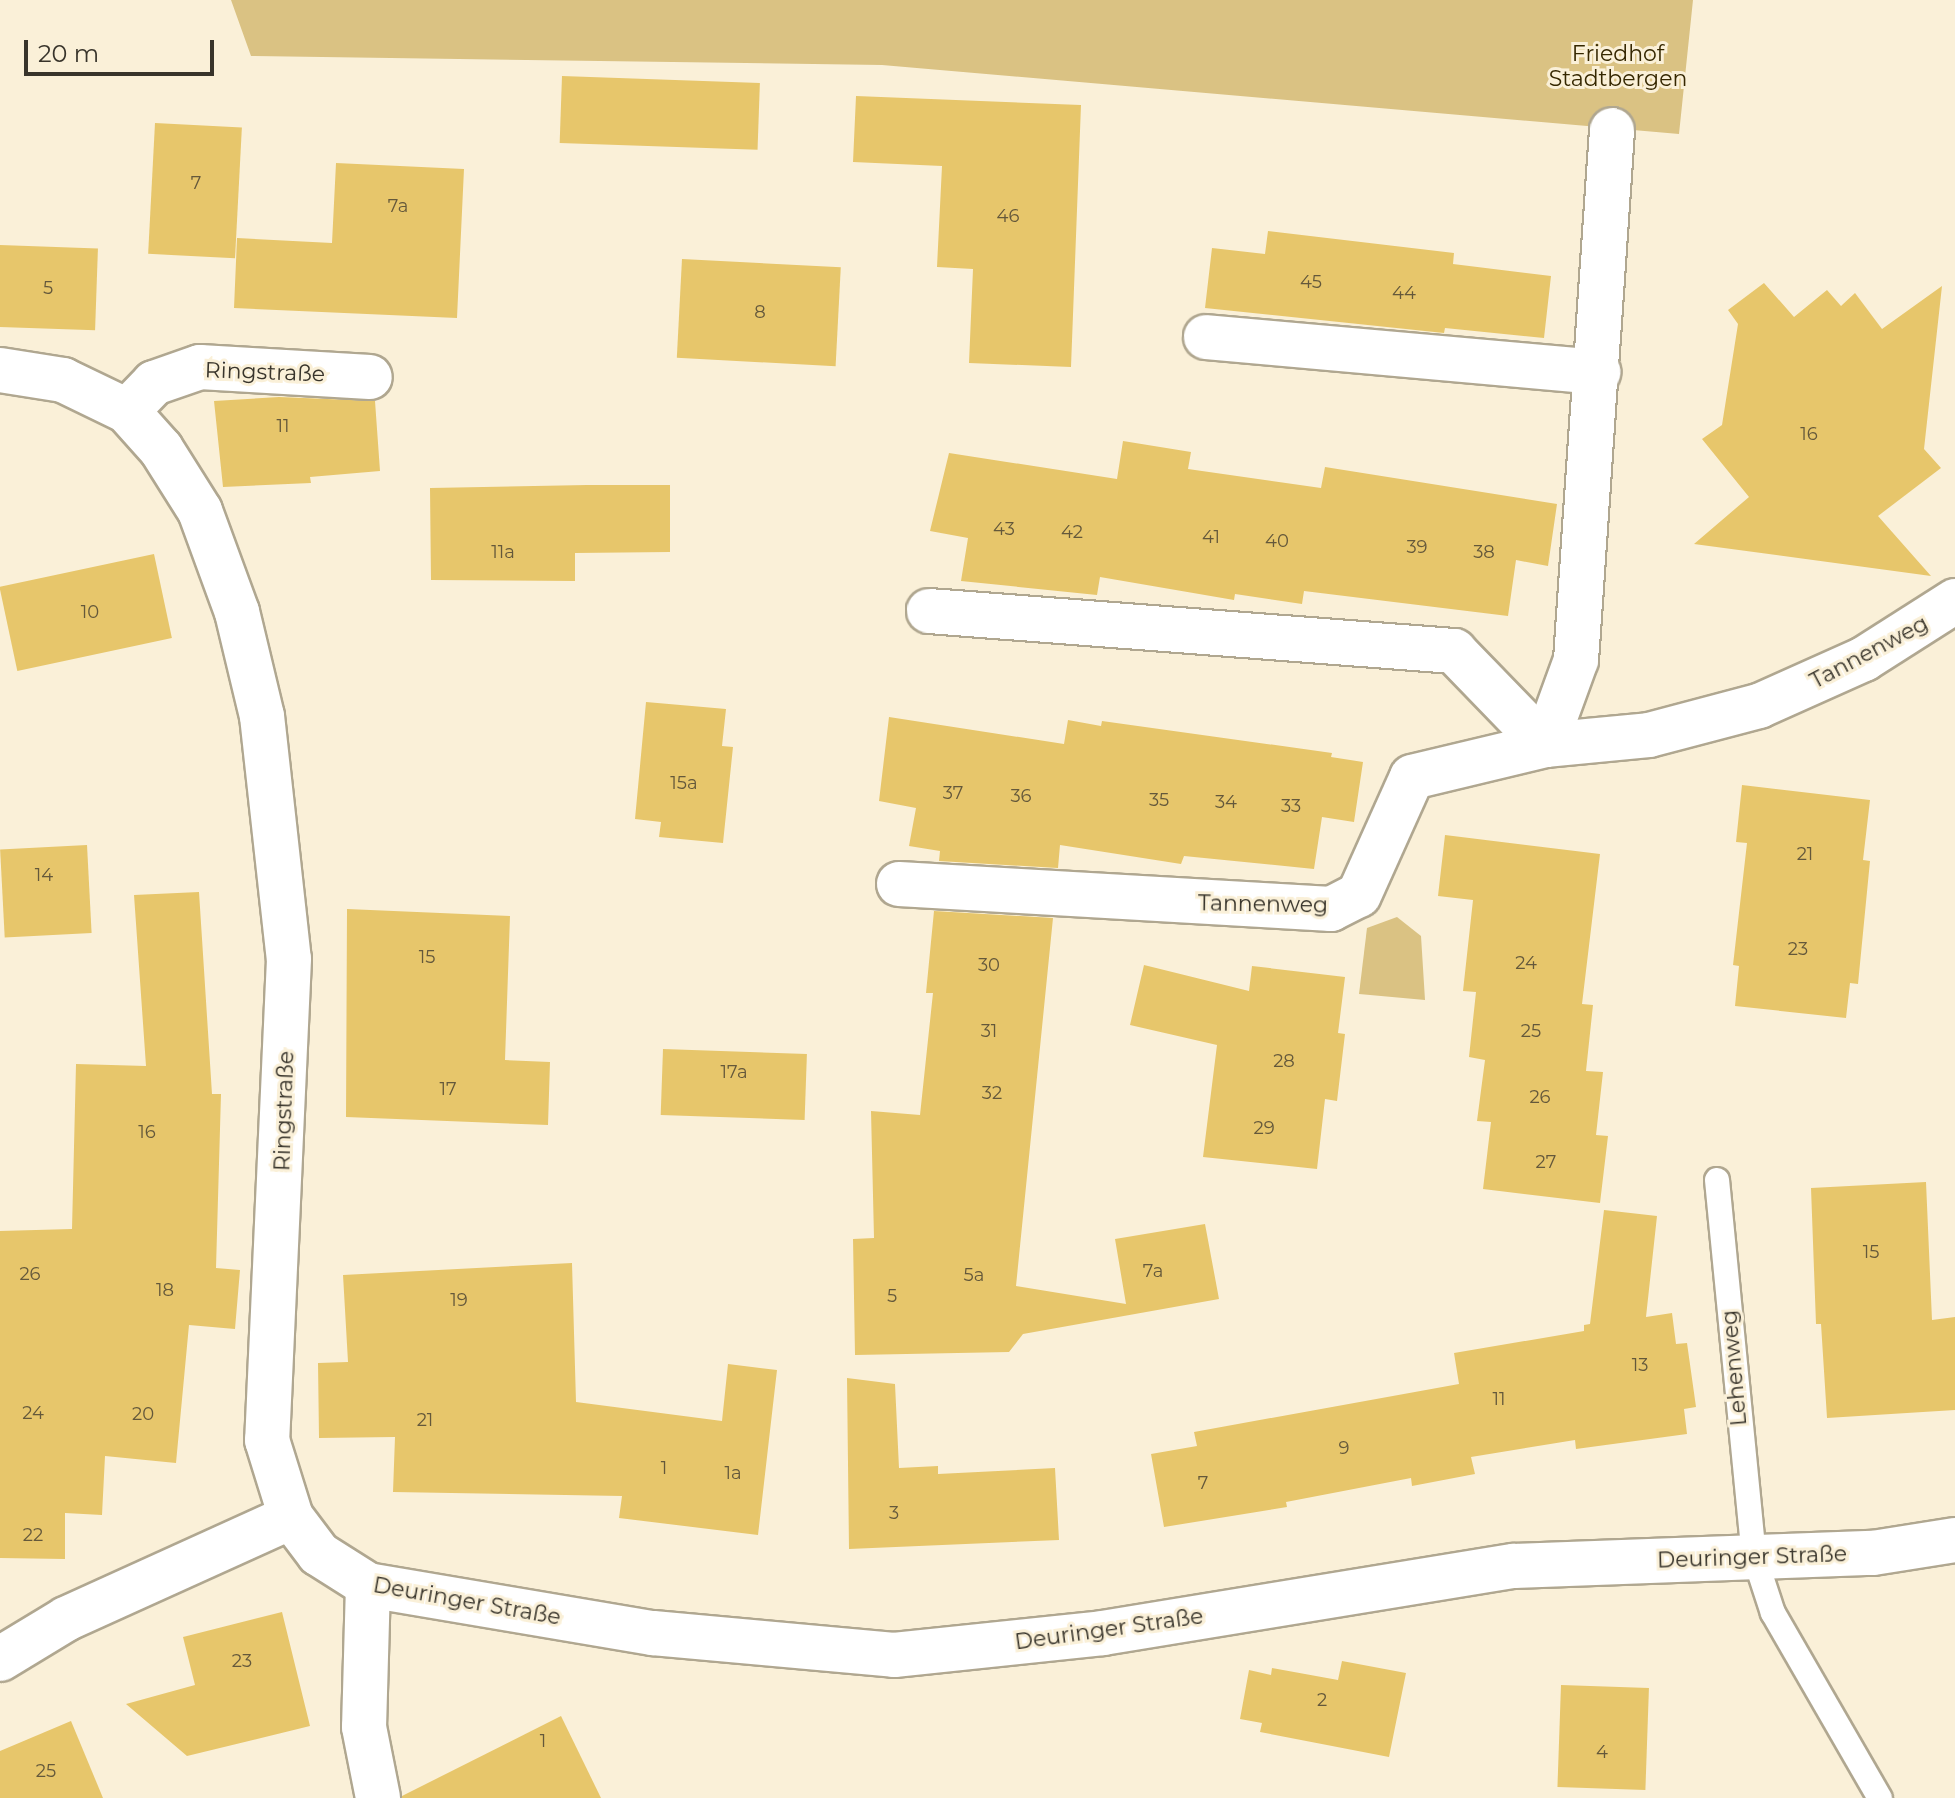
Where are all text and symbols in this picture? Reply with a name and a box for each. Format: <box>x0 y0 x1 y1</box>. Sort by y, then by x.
scale bar <box>28 24 218 74</box>
text: 20 m <box>38 39 99 68</box>
park label: Friedhof Stadtbergen <box>1549 40 1687 92</box>
house number: 7 <box>191 172 201 194</box>
house number: 7a <box>388 195 408 217</box>
house number: 46 <box>997 205 1019 227</box>
house number: 45 <box>1300 271 1322 293</box>
house number: 5 <box>43 277 53 299</box>
house number: 44 <box>1392 282 1416 304</box>
house number: 8 <box>754 301 766 323</box>
street label: Ringstraße <box>204 357 326 387</box>
house number: 11 <box>277 415 289 437</box>
house number: 16 <box>1800 423 1818 445</box>
house number: 43 <box>993 518 1015 540</box>
house number: 42 <box>1061 521 1083 543</box>
house number: 41 <box>1202 526 1220 548</box>
house number: 40 <box>1265 530 1289 552</box>
house number: 39 <box>1406 536 1428 558</box>
house number: 11a <box>491 541 515 563</box>
house number: 38 <box>1473 541 1495 563</box>
house number: 10 <box>81 601 99 623</box>
street label: Tannenweg <box>1805 610 1933 694</box>
house number: 15a <box>670 772 698 794</box>
house number: 37 <box>943 782 963 804</box>
house number: 36 <box>1010 785 1032 807</box>
house number: 35 <box>1149 789 1169 811</box>
house number: 34 <box>1215 791 1237 813</box>
house number: 33 <box>1281 795 1301 817</box>
house number: 21 <box>1797 843 1813 865</box>
house number: 14 <box>35 864 53 886</box>
street label: Tannenweg <box>1198 890 1328 918</box>
house number: 23 <box>1788 938 1808 960</box>
house number: 15 <box>419 946 435 968</box>
house number: 24 <box>1515 952 1537 974</box>
house number: 30 <box>978 954 1000 976</box>
house number: 31 <box>981 1020 997 1042</box>
house number: 25 <box>1521 1020 1541 1042</box>
street label: Ringstraße <box>269 1050 299 1172</box>
house number: 28 <box>1273 1050 1295 1072</box>
house number: 17a <box>720 1061 748 1083</box>
house number: 17 <box>439 1078 457 1100</box>
house number: 32 <box>982 1082 1002 1104</box>
house number: 26 <box>1529 1086 1551 1108</box>
house number: 29 <box>1253 1117 1275 1139</box>
house number: 16 <box>138 1121 156 1143</box>
house number: 27 <box>1536 1151 1556 1173</box>
house number: 15 <box>1863 1241 1879 1263</box>
house number: 7a <box>1143 1260 1163 1282</box>
house number: 26 <box>19 1263 41 1285</box>
house number: 5a <box>964 1264 984 1286</box>
house number: 18 <box>156 1279 174 1301</box>
house number: 5 <box>887 1285 897 1307</box>
house number: 19 <box>450 1289 468 1311</box>
street label: Lehenweg <box>1716 1309 1752 1427</box>
house number: 13 <box>1632 1354 1648 1376</box>
house number: 11 <box>1493 1388 1505 1410</box>
house number: 24 <box>22 1402 44 1424</box>
house number: 20 <box>132 1403 154 1425</box>
house number: 21 <box>417 1409 433 1431</box>
house number: 9 <box>1339 1437 1349 1459</box>
house number: 1 <box>661 1457 667 1479</box>
house number: 1a <box>724 1462 742 1484</box>
house number: 7 <box>1198 1472 1208 1494</box>
house number: 3 <box>889 1502 899 1524</box>
house number: 22 <box>23 1524 43 1546</box>
street label: Deuringer Straße <box>1657 1540 1847 1574</box>
street label: Deuringer Straße <box>371 1572 563 1630</box>
street label: Deuringer Straße <box>1013 1603 1205 1655</box>
house number: 23 <box>232 1650 252 1672</box>
house number: 2 <box>1317 1689 1327 1711</box>
house number: 1 <box>540 1730 546 1752</box>
house number: 4 <box>1596 1741 1608 1763</box>
house number: 25 <box>36 1760 56 1782</box>

